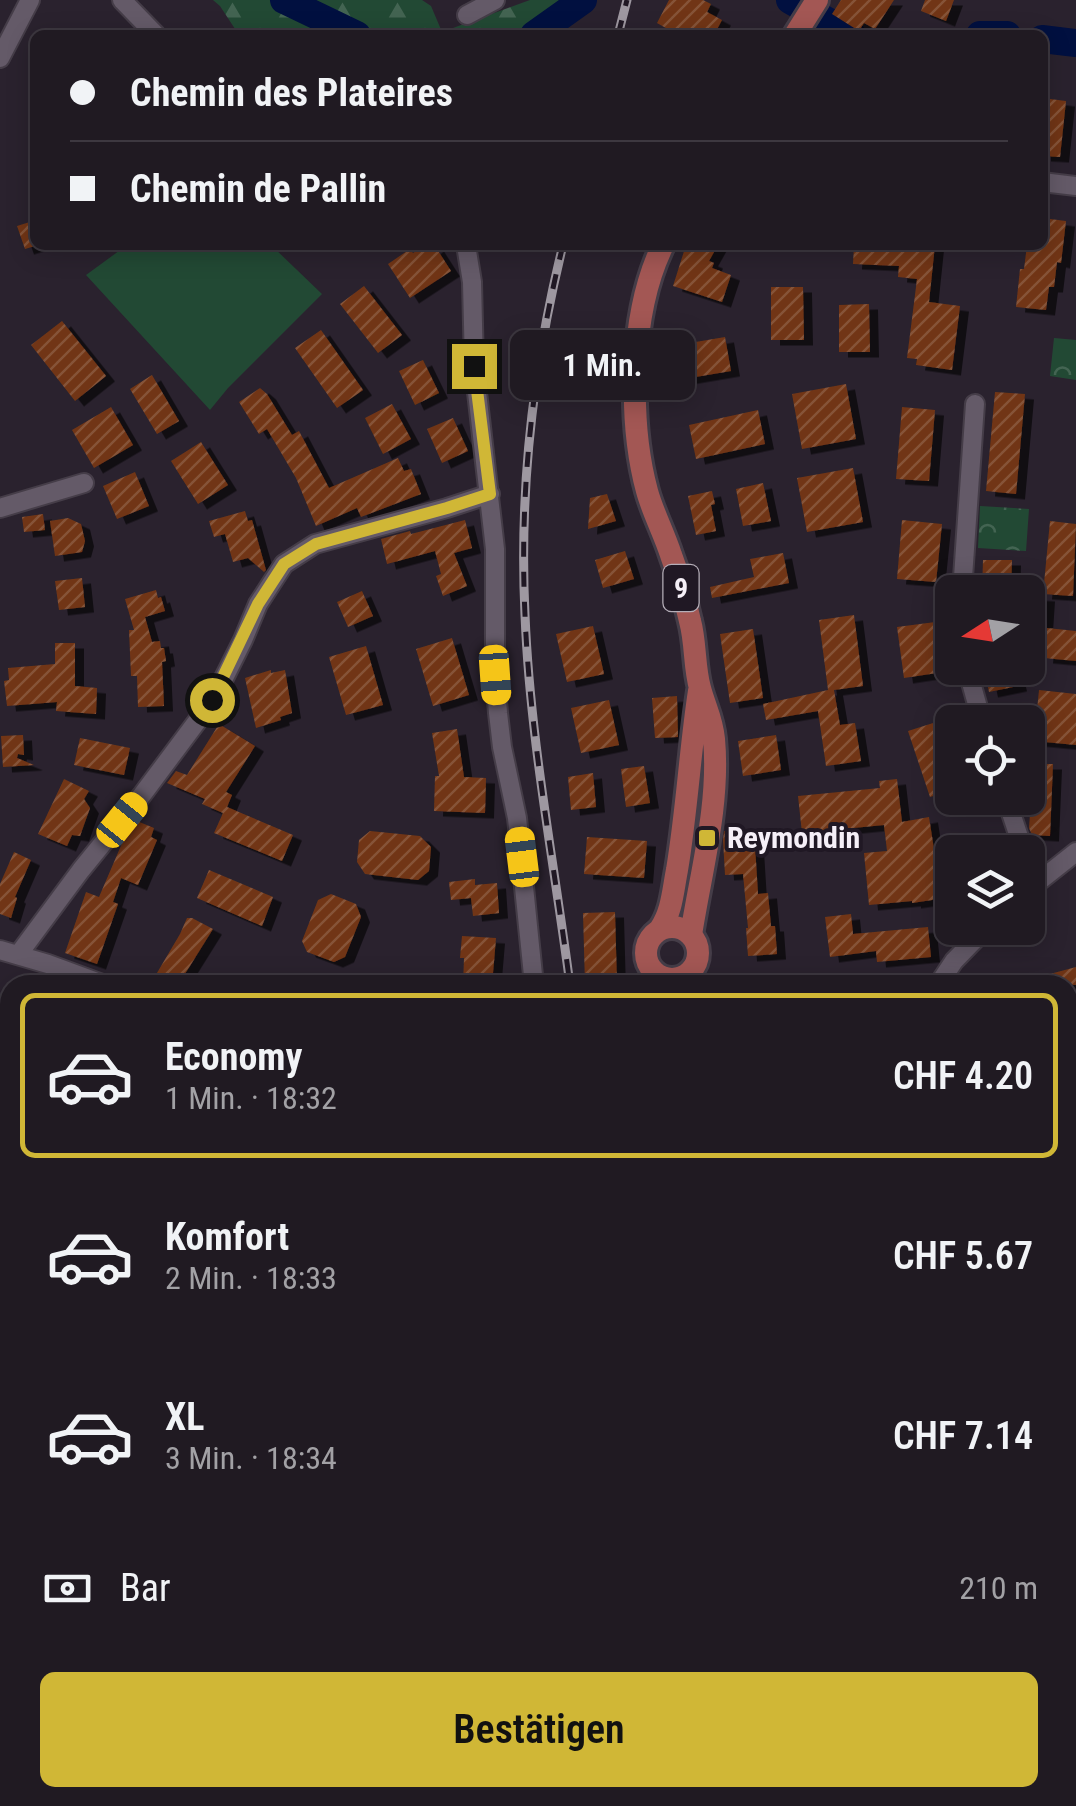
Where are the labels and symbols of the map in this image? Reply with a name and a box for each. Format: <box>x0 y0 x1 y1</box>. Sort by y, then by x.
callout: 1 Min. <box>509 331 694 401</box>
route end <box>452 344 497 389</box>
road number: 9 <box>664 565 698 611</box>
north arrow <box>935 575 1045 685</box>
car <box>478 644 512 706</box>
route start <box>190 678 235 723</box>
car <box>91 787 153 853</box>
place label: Reymondin <box>727 820 860 855</box>
car <box>503 825 541 889</box>
marker: Reymondin <box>696 827 718 849</box>

